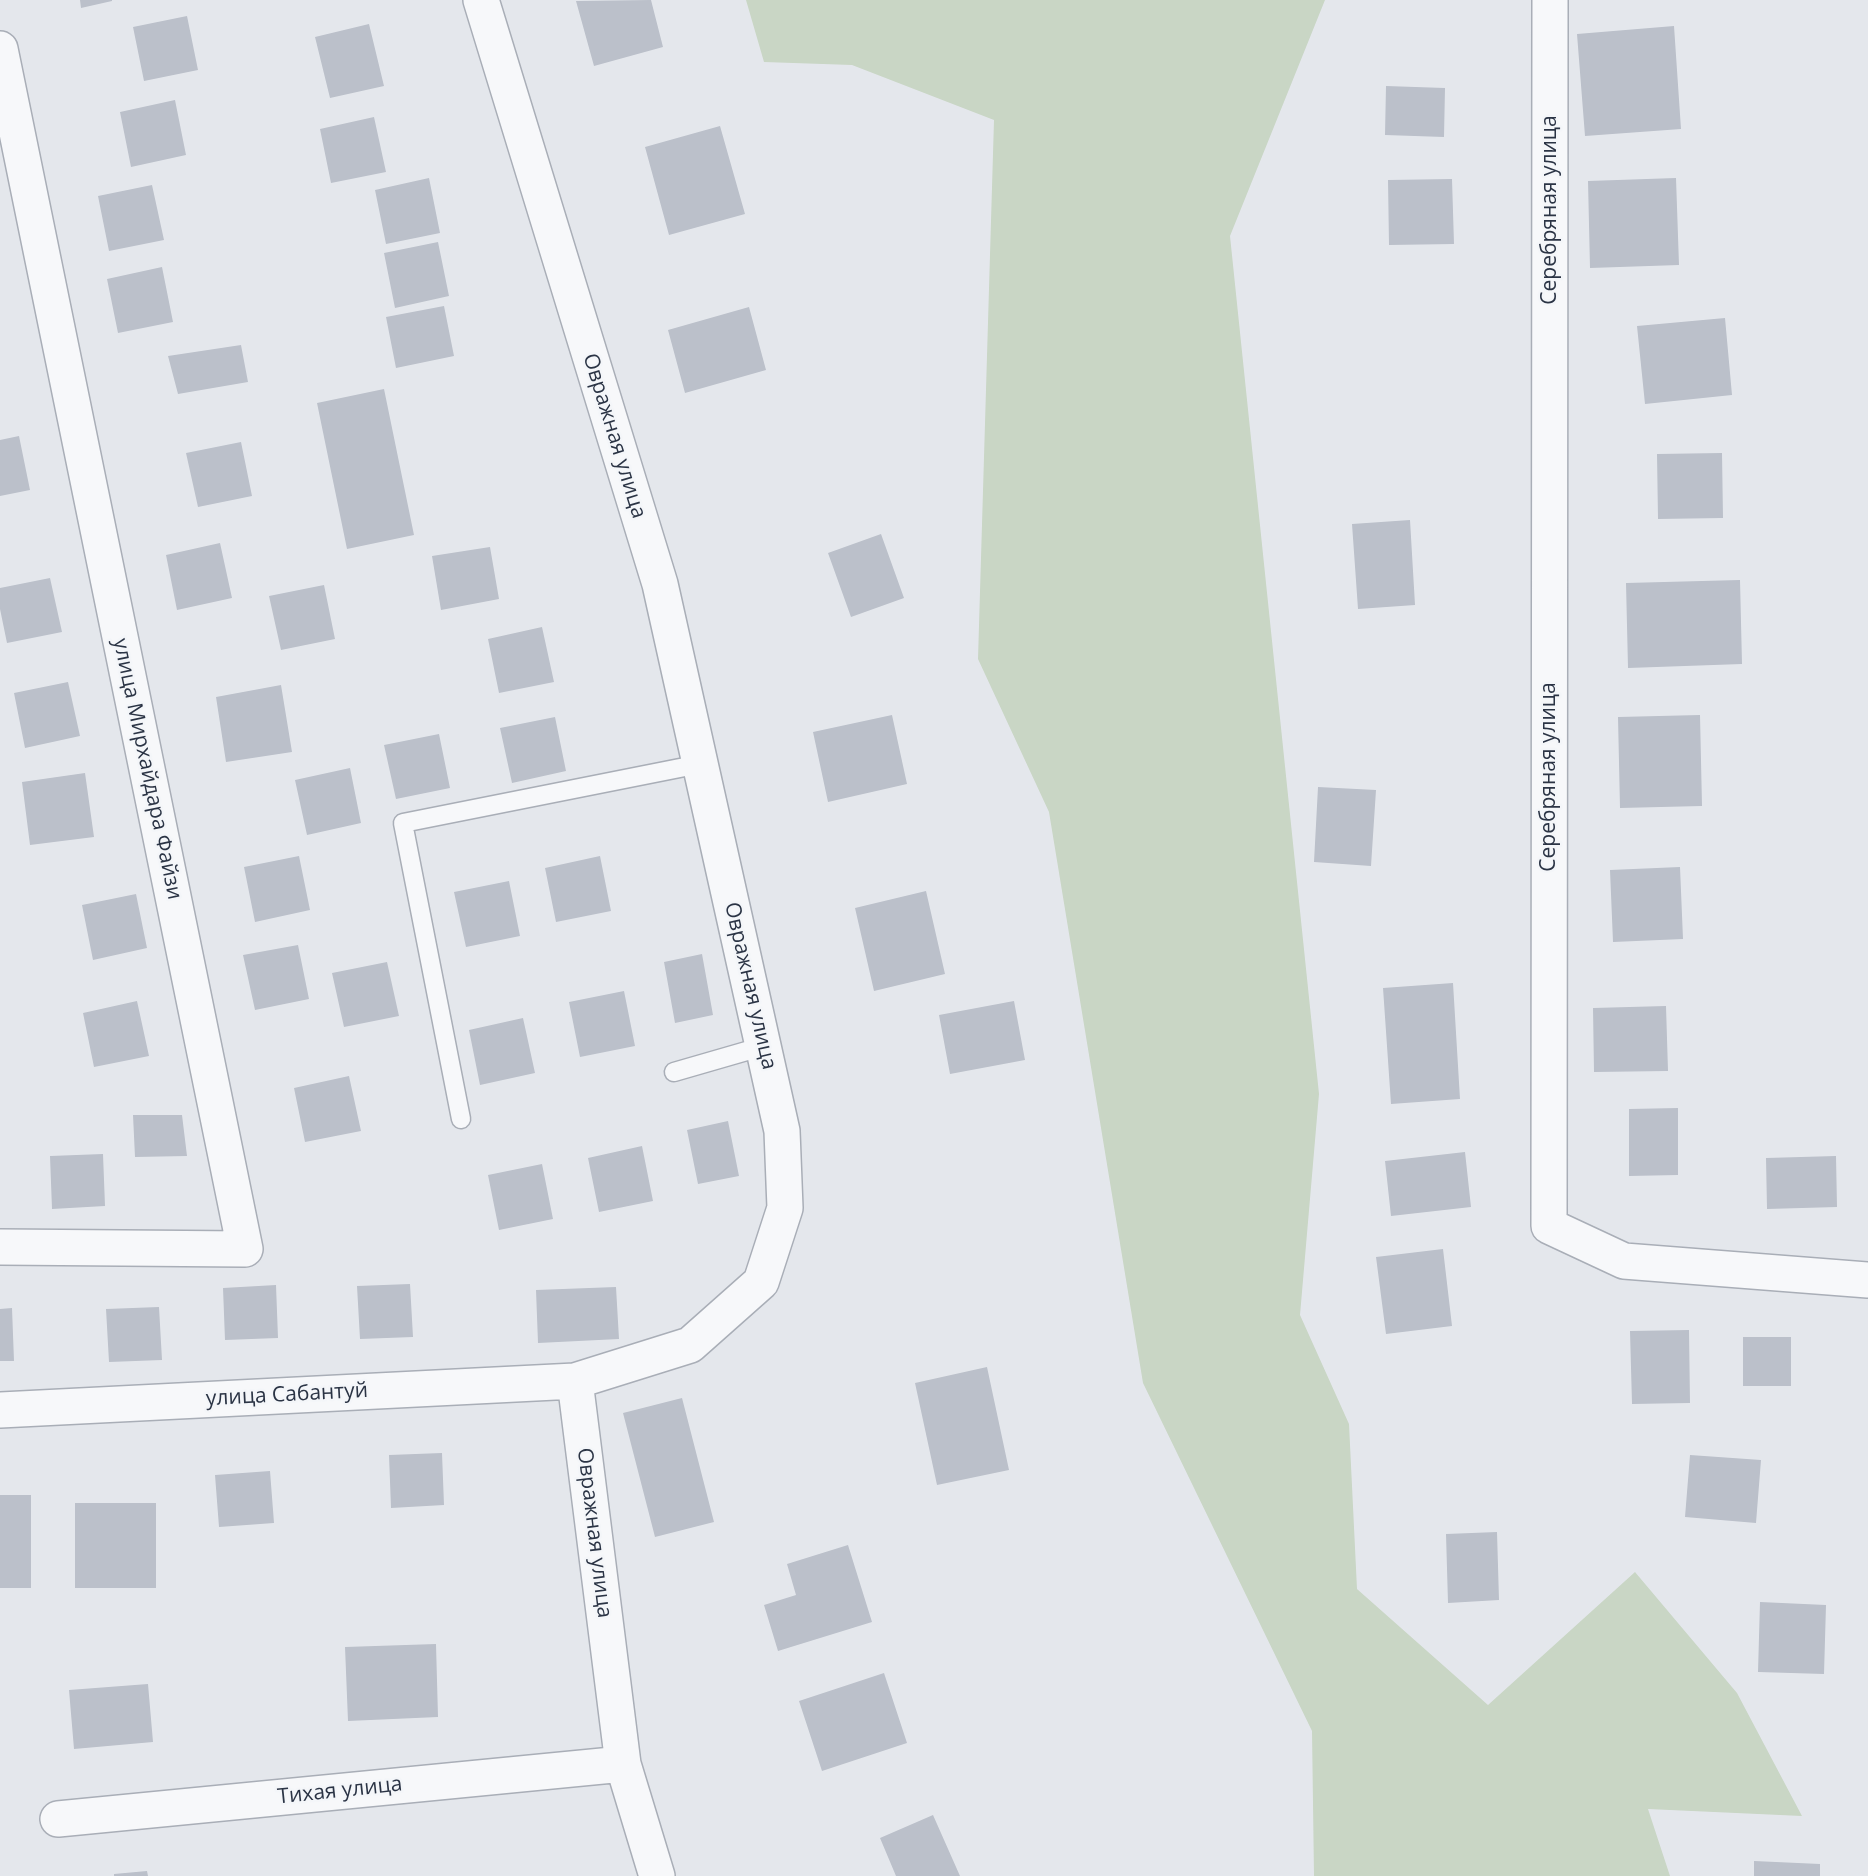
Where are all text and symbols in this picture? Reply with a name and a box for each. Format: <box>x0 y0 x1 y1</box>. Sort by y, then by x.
street label: Серебряная улица <box>1537 115 1563 305</box>
street label: Овражная улица <box>577 351 651 521</box>
street label: улица Мирхайдара Файзи <box>107 636 187 902</box>
street label: Серебряная улица <box>1536 682 1562 872</box>
street label: Овражная улица <box>718 900 782 1072</box>
street label: улица Сабантуй <box>205 1378 369 1412</box>
street label: Овражная улица <box>571 1447 617 1619</box>
street label: Тихая улица <box>276 1772 404 1810</box>

